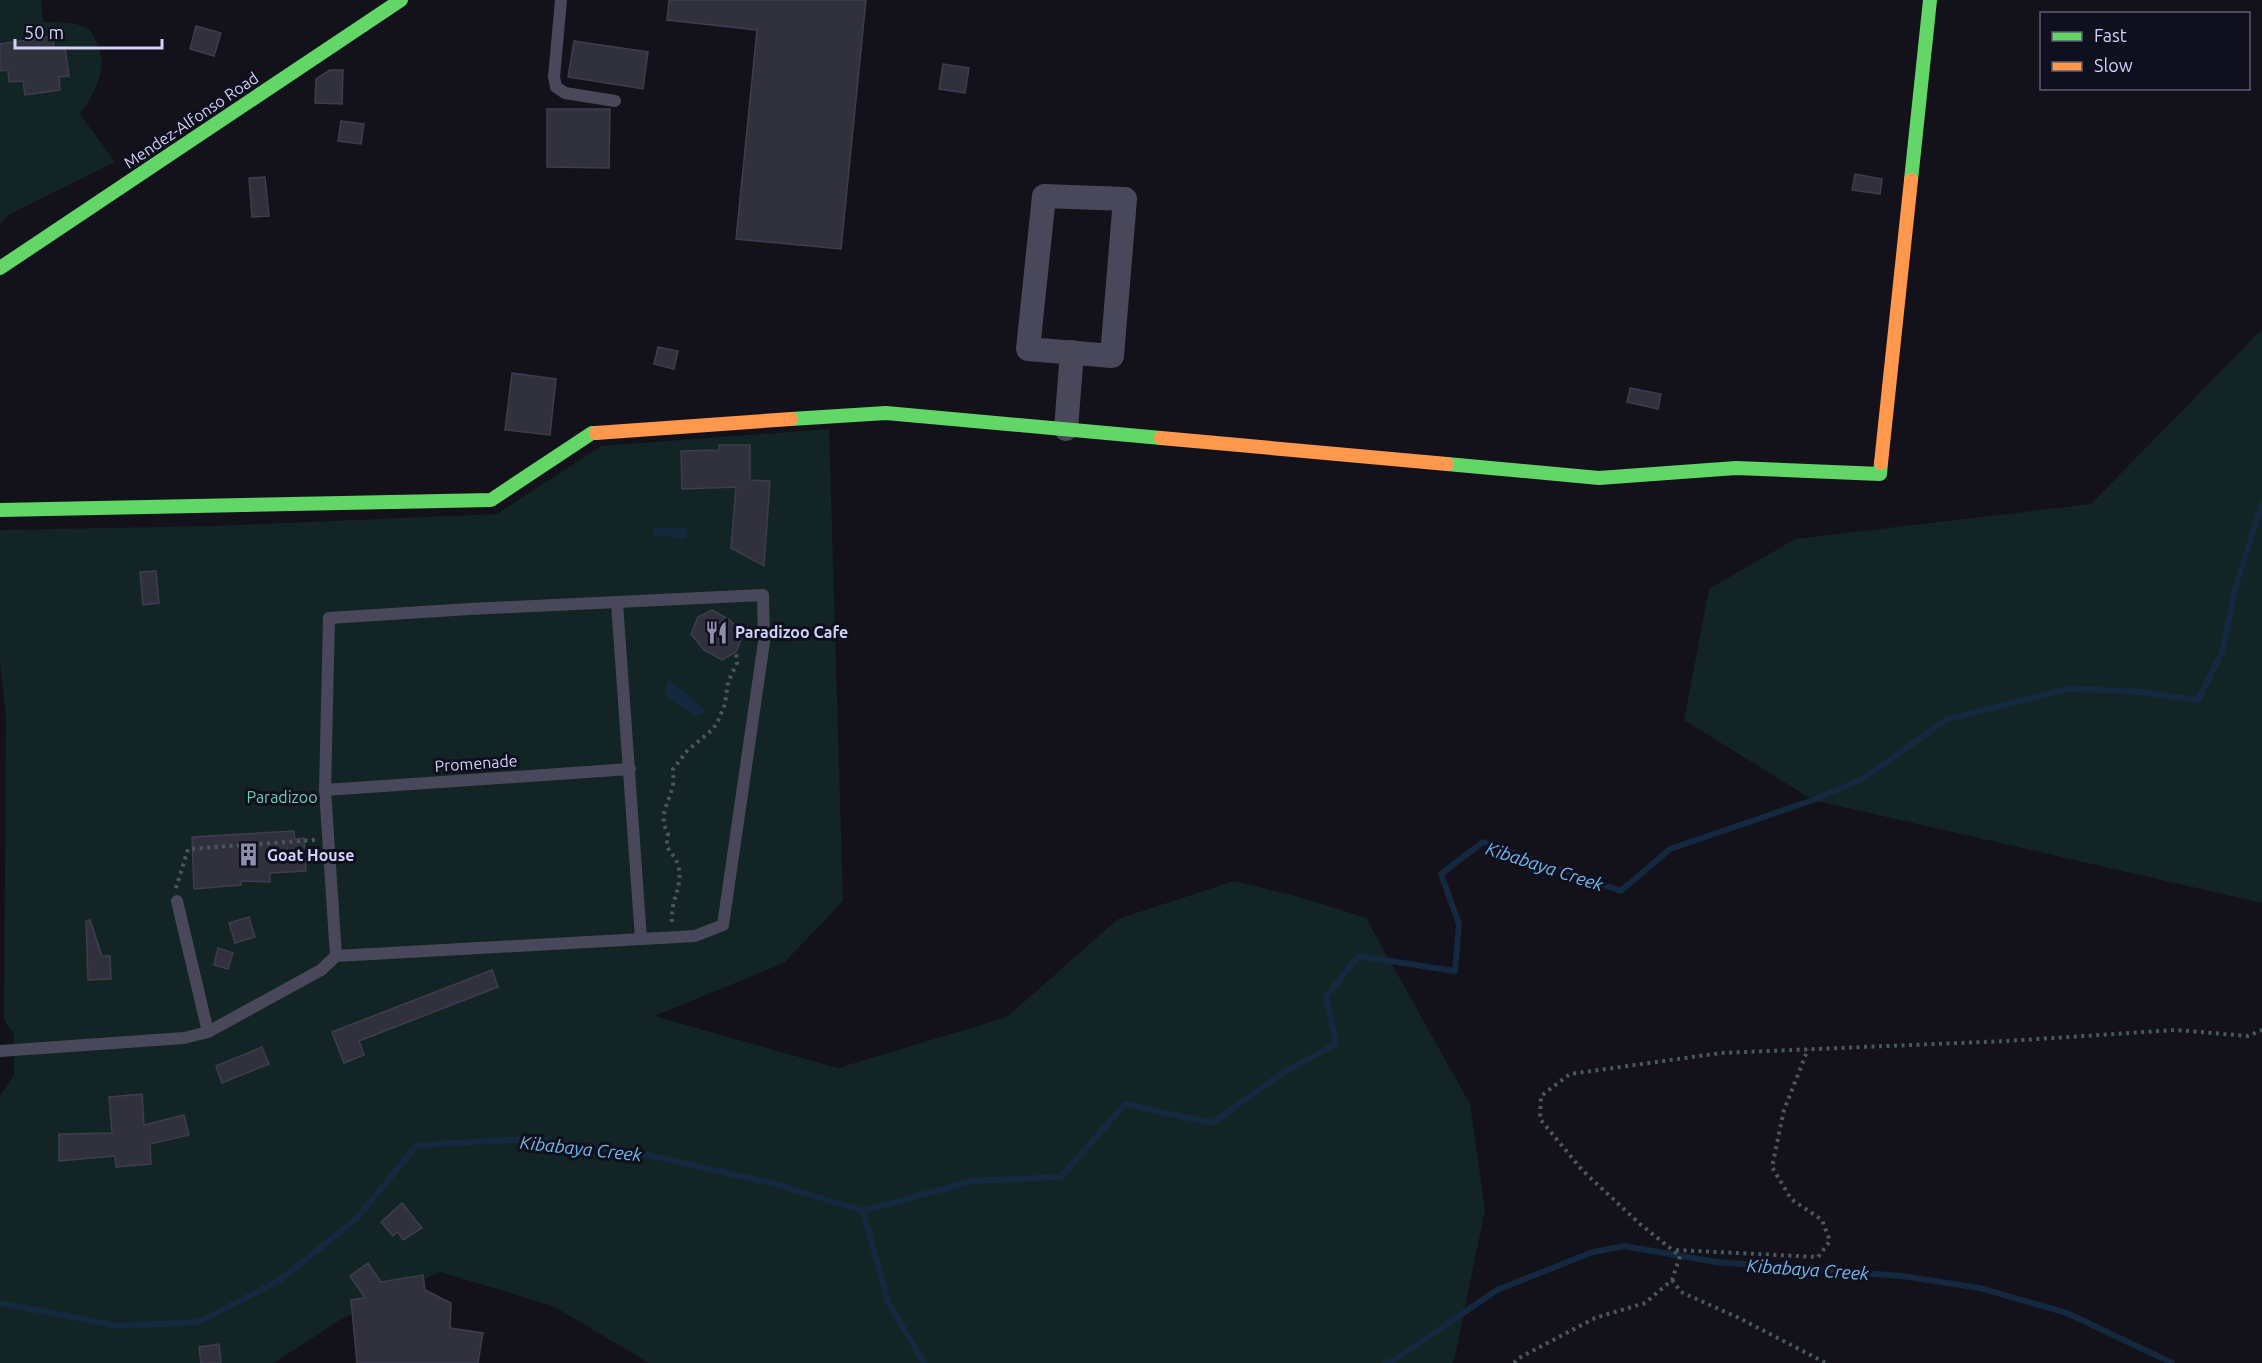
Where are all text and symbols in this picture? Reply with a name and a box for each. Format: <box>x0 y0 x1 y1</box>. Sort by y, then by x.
scale bar <box>15 12 162 50</box>
legend <box>2040 12 2250 90</box>
text: 50 m <box>24 22 64 42</box>
text: Fast <box>2094 25 2127 45</box>
text: Slow <box>2094 55 2133 75</box>
street label: Mendez-Alfonso Road <box>120 68 262 172</box>
restaurant icon: Paradizoo Cafe <box>704 619 730 645</box>
place label: Paradizoo Cafe <box>735 623 848 641</box>
street label: Promenade <box>434 751 518 775</box>
park label: Paradizoo <box>246 788 318 806</box>
water label: Kibabaya Creek <box>1484 838 1607 895</box>
building icon: Goat House <box>236 842 262 868</box>
place label: Goat House <box>267 846 354 864</box>
water label: Kibabaya Creek <box>519 1132 644 1164</box>
water label: Kibabaya Creek <box>1746 1255 1871 1283</box>

